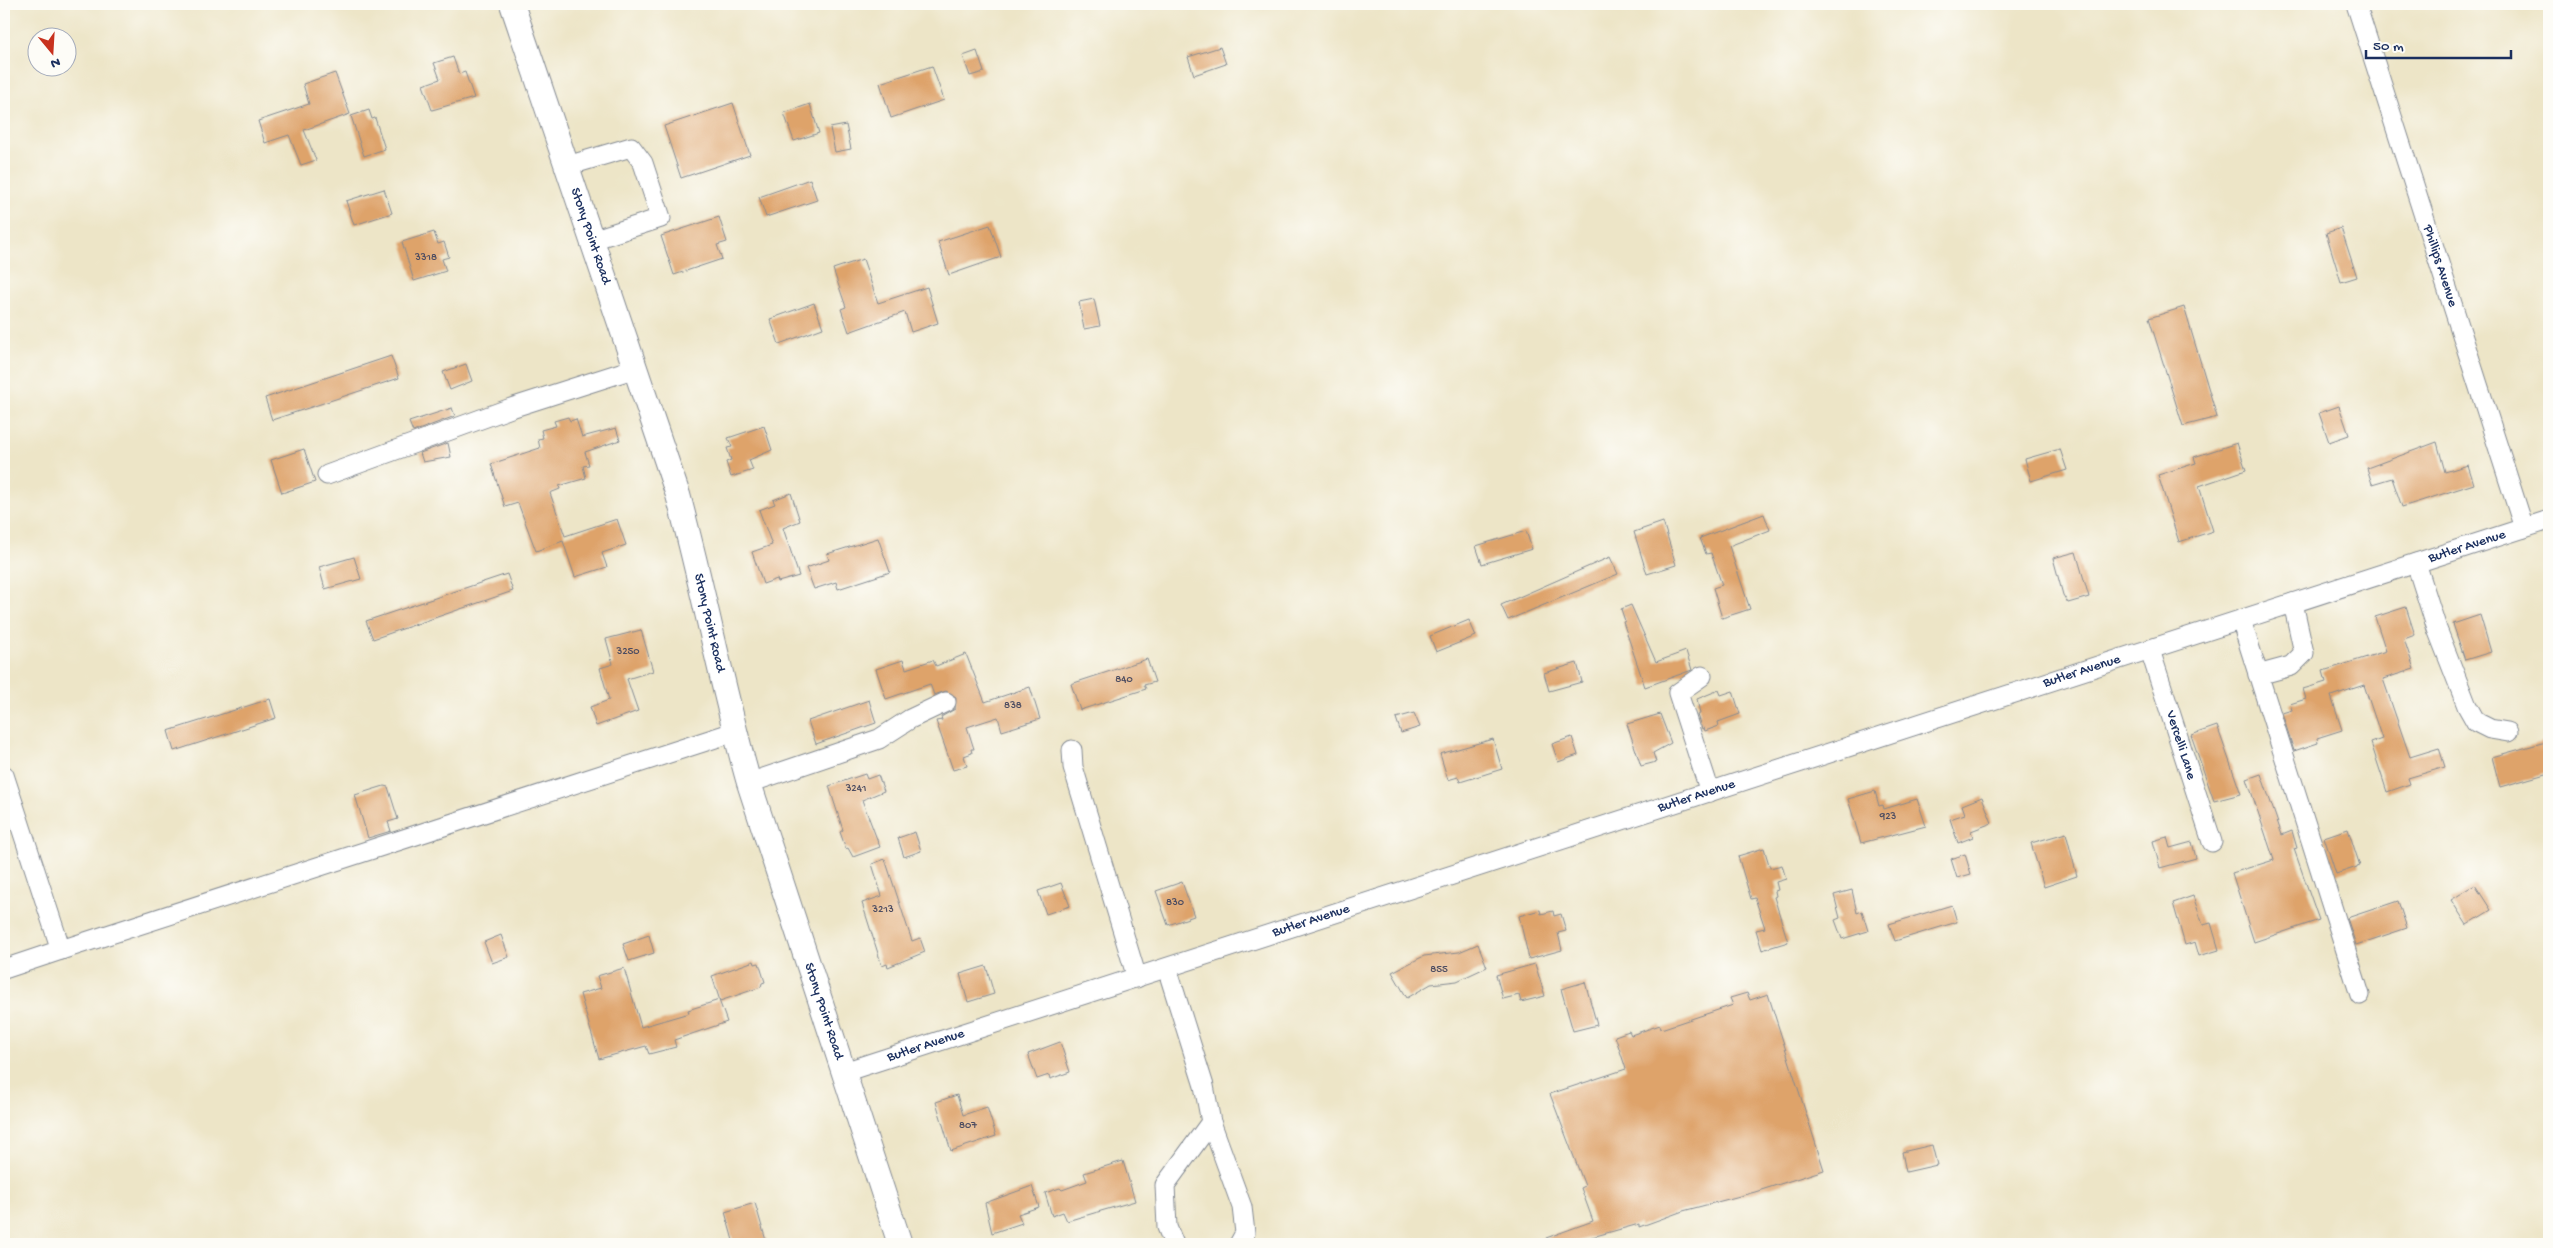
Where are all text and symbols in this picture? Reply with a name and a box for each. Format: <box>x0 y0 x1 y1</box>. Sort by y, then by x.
north arrow <box>28 28 78 78</box>
scale bar <box>2366 28 2510 60</box>
text: 50 m <box>2373 38 2404 56</box>
text: N <box>48 52 62 71</box>
street label: Stony Point Road <box>566 186 615 288</box>
street label: Phillips Avenue <box>2419 222 2461 310</box>
house number: 3318 <box>414 252 437 264</box>
street label: Butler Avenue <box>2425 526 2509 567</box>
street label: Stony Point Road <box>690 572 729 676</box>
house number: 3250 <box>615 646 640 658</box>
street label: Butler Avenue <box>2040 651 2123 692</box>
house number: 840 <box>1115 674 1133 686</box>
house number: 838 <box>1004 700 1022 712</box>
street label: Vercelli Lane <box>2161 708 2200 782</box>
street label: Butler Avenue <box>1655 775 1738 817</box>
house number: 3241 <box>845 783 866 795</box>
house number: 923 <box>1879 811 1897 823</box>
house number: 830 <box>1166 897 1184 909</box>
street label: Butler Avenue <box>1269 900 1353 942</box>
house number: 3213 <box>871 904 894 916</box>
street label: Stony Point Road <box>800 961 848 1063</box>
house number: 855 <box>1430 964 1448 976</box>
street label: Butler Avenue <box>884 1025 967 1066</box>
house number: 807 <box>959 1120 977 1132</box>

